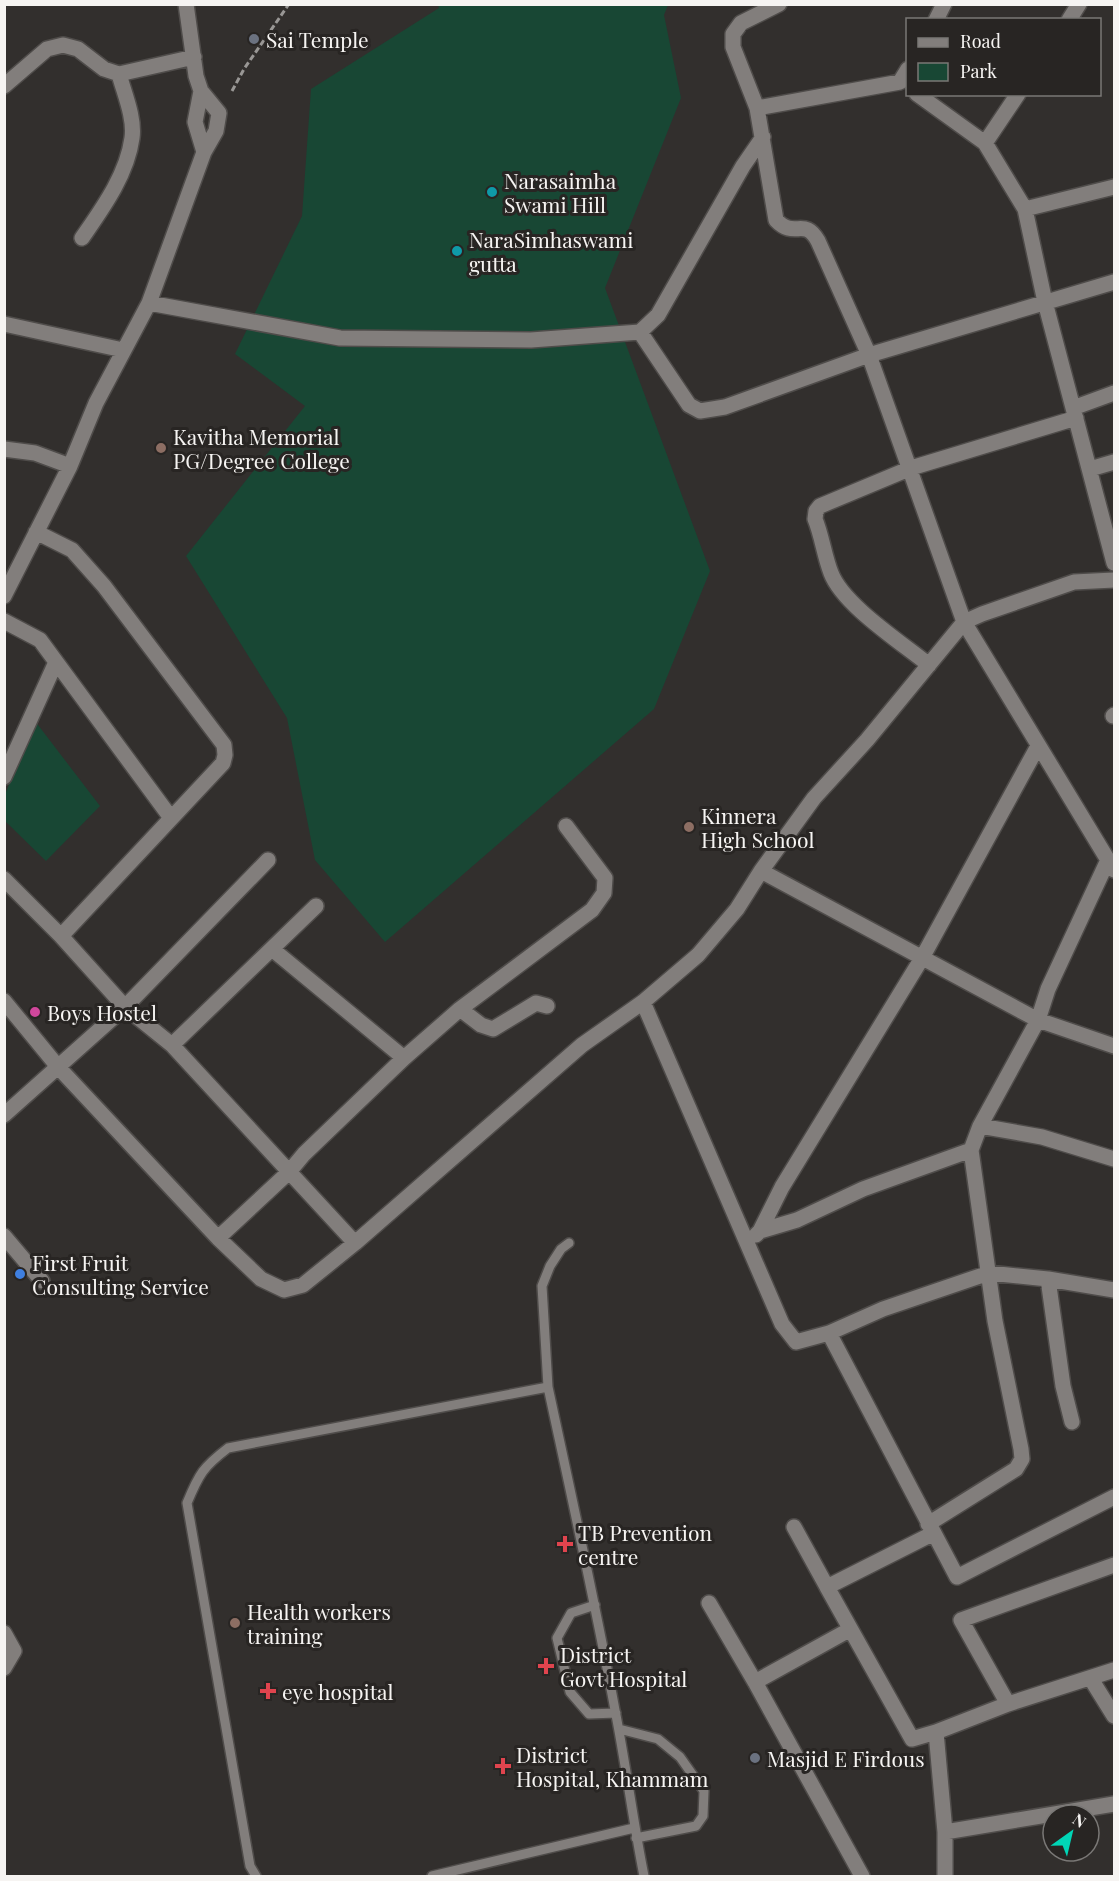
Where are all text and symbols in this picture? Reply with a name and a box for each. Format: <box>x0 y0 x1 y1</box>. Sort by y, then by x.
legend <box>906 18 1101 96</box>
place label: Sai Temple <box>266 25 369 53</box>
text: Road <box>960 29 1001 53</box>
marker: Sai Temple <box>247 32 261 46</box>
text: Park <box>960 59 997 83</box>
place label: Narasaimha Swami Hill <box>504 166 617 218</box>
marker: Narasaimha Swami Hill <box>485 185 499 199</box>
place label: NaraSimhaswami gutta <box>469 225 633 277</box>
marker: NaraSimhaswami gutta <box>450 244 464 258</box>
place label: Kavitha Memorial PG/Degree College <box>173 422 350 474</box>
marker: Kavitha Memorial PG/Degree College <box>154 441 168 455</box>
place label: Kinnera High School <box>701 801 814 853</box>
marker: Kinnera High School <box>682 820 696 834</box>
place label: Boys Hostel <box>47 998 157 1026</box>
marker: Boys Hostel <box>28 1005 42 1019</box>
place label: First Fruit Consulting Service <box>32 1248 209 1300</box>
marker: First Fruit Consulting Service <box>13 1267 27 1281</box>
place label: TB Prevention centre <box>578 1518 712 1570</box>
marker: TB Prevention centre <box>556 1535 574 1553</box>
place label: Health workers training <box>247 1597 391 1649</box>
marker: Health workers training <box>228 1616 242 1630</box>
place label: District Govt Hospital <box>560 1640 687 1692</box>
marker: District Govt Hospital <box>537 1657 555 1675</box>
place label: eye hospital <box>282 1677 394 1705</box>
marker: eye hospital <box>259 1682 277 1700</box>
place label: District Hospital, Khammam <box>516 1740 709 1792</box>
place label: Masjid E Firdous <box>767 1744 925 1772</box>
marker: Masjid E Firdous <box>748 1751 762 1765</box>
marker: District Hospital, Khammam <box>494 1757 512 1775</box>
north arrow <box>1041 1803 1101 1863</box>
text: N <box>1069 1808 1091 1832</box>

